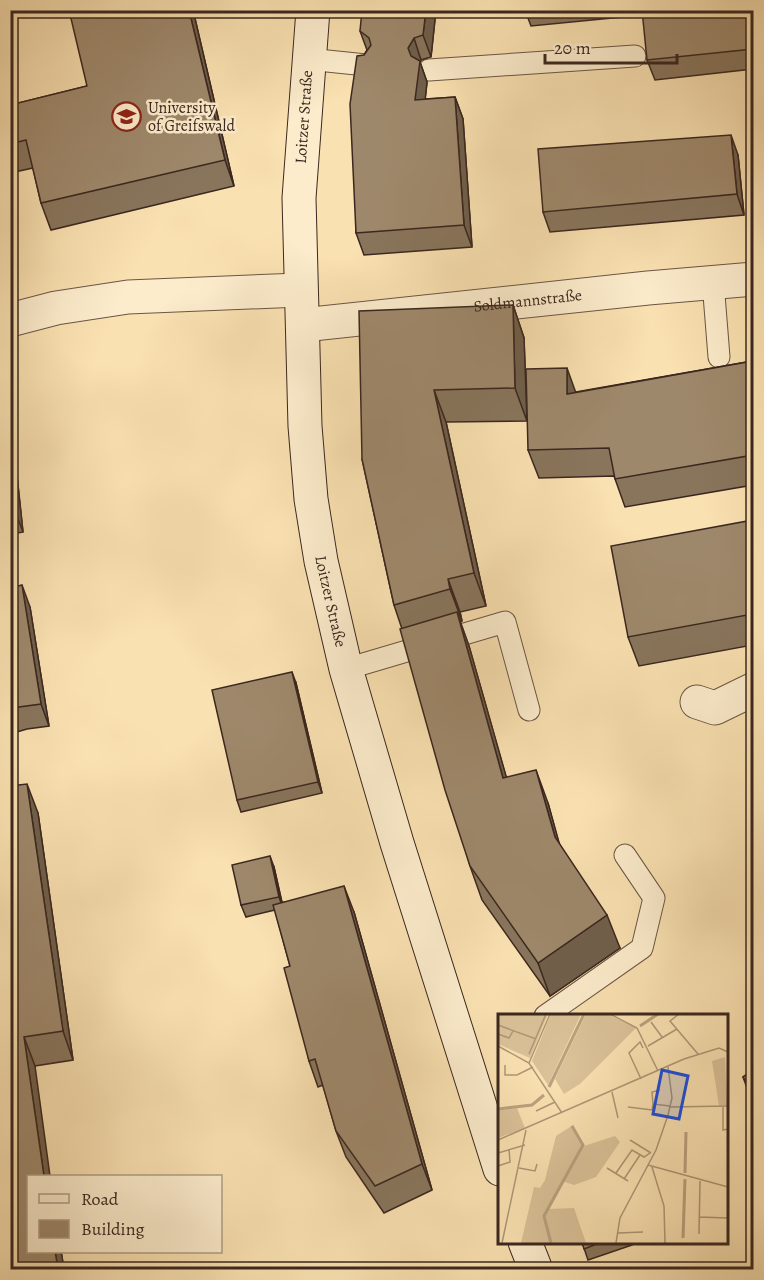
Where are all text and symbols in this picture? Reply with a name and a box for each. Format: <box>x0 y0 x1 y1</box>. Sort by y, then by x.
scale bar <box>545 27 677 65</box>
text: 20 m <box>554 36 591 60</box>
street label: Loitzer Straße <box>290 70 318 164</box>
place label: University of Greifswald <box>148 97 236 137</box>
school or university icon: University of Greifswald <box>111 101 143 133</box>
street label: Soldmannstraße <box>472 284 583 318</box>
street label: Loitzer Straße <box>309 554 352 649</box>
inset map <box>498 1014 728 1244</box>
legend <box>27 1175 222 1253</box>
text: Road <box>81 1187 119 1211</box>
text: Building <box>81 1217 145 1241</box>

